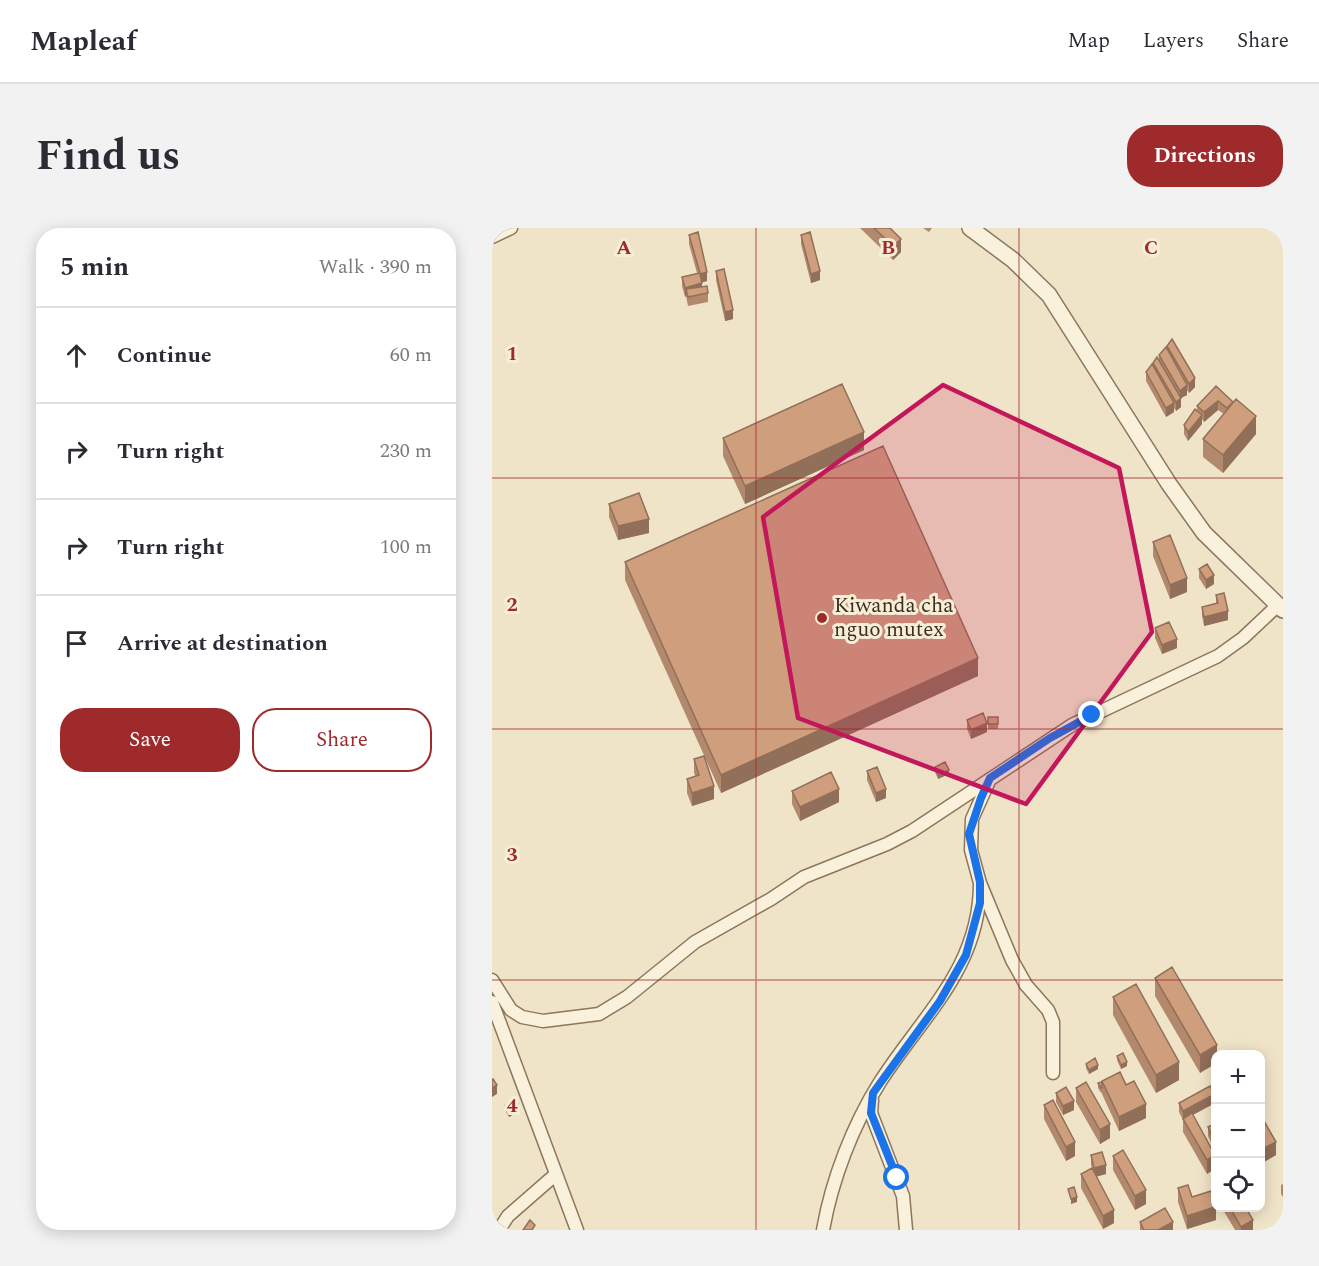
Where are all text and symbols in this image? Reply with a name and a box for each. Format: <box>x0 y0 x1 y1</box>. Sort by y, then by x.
text: Mapleaf <box>30 20 137 63</box>
text: Map <box>1068 25 1110 57</box>
text: Layers <box>1143 25 1204 57</box>
text: Share <box>1237 25 1289 57</box>
text: Find us <box>36 125 180 188</box>
button: Directions <box>1127 125 1283 187</box>
text: A <box>616 233 632 263</box>
text: B <box>881 233 895 263</box>
text: C <box>1144 233 1158 263</box>
text: 5 min <box>60 247 129 287</box>
text: Walk · 390 m <box>319 252 432 282</box>
icon: ahead <box>60 339 93 372</box>
text: Continue <box>117 339 212 372</box>
text: 1 <box>506 339 518 369</box>
text: 60 m <box>390 340 432 370</box>
icon: right <box>60 435 93 468</box>
text: Turn right <box>117 435 224 468</box>
text: 230 m <box>380 436 432 466</box>
icon: right <box>60 531 93 564</box>
text: Turn right <box>117 531 224 564</box>
text: 100 m <box>380 532 432 562</box>
text: 2 <box>506 590 518 620</box>
place label: Kiwanda cha nguo mutex <box>834 590 954 646</box>
marker: Kiwanda cha nguo mutex <box>815 611 829 625</box>
icon: arrive <box>60 627 93 660</box>
text: Arrive at destination <box>117 627 328 660</box>
route end <box>1078 701 1104 727</box>
button: Save <box>60 708 240 772</box>
button: Share <box>252 708 432 772</box>
text: 3 <box>506 840 518 870</box>
map controls <box>1211 1050 1265 1212</box>
button: + <box>1211 1050 1265 1104</box>
text: 4 <box>506 1091 518 1121</box>
button: − <box>1211 1104 1265 1158</box>
button: locate <box>1211 1158 1265 1212</box>
route start <box>883 1164 909 1190</box>

